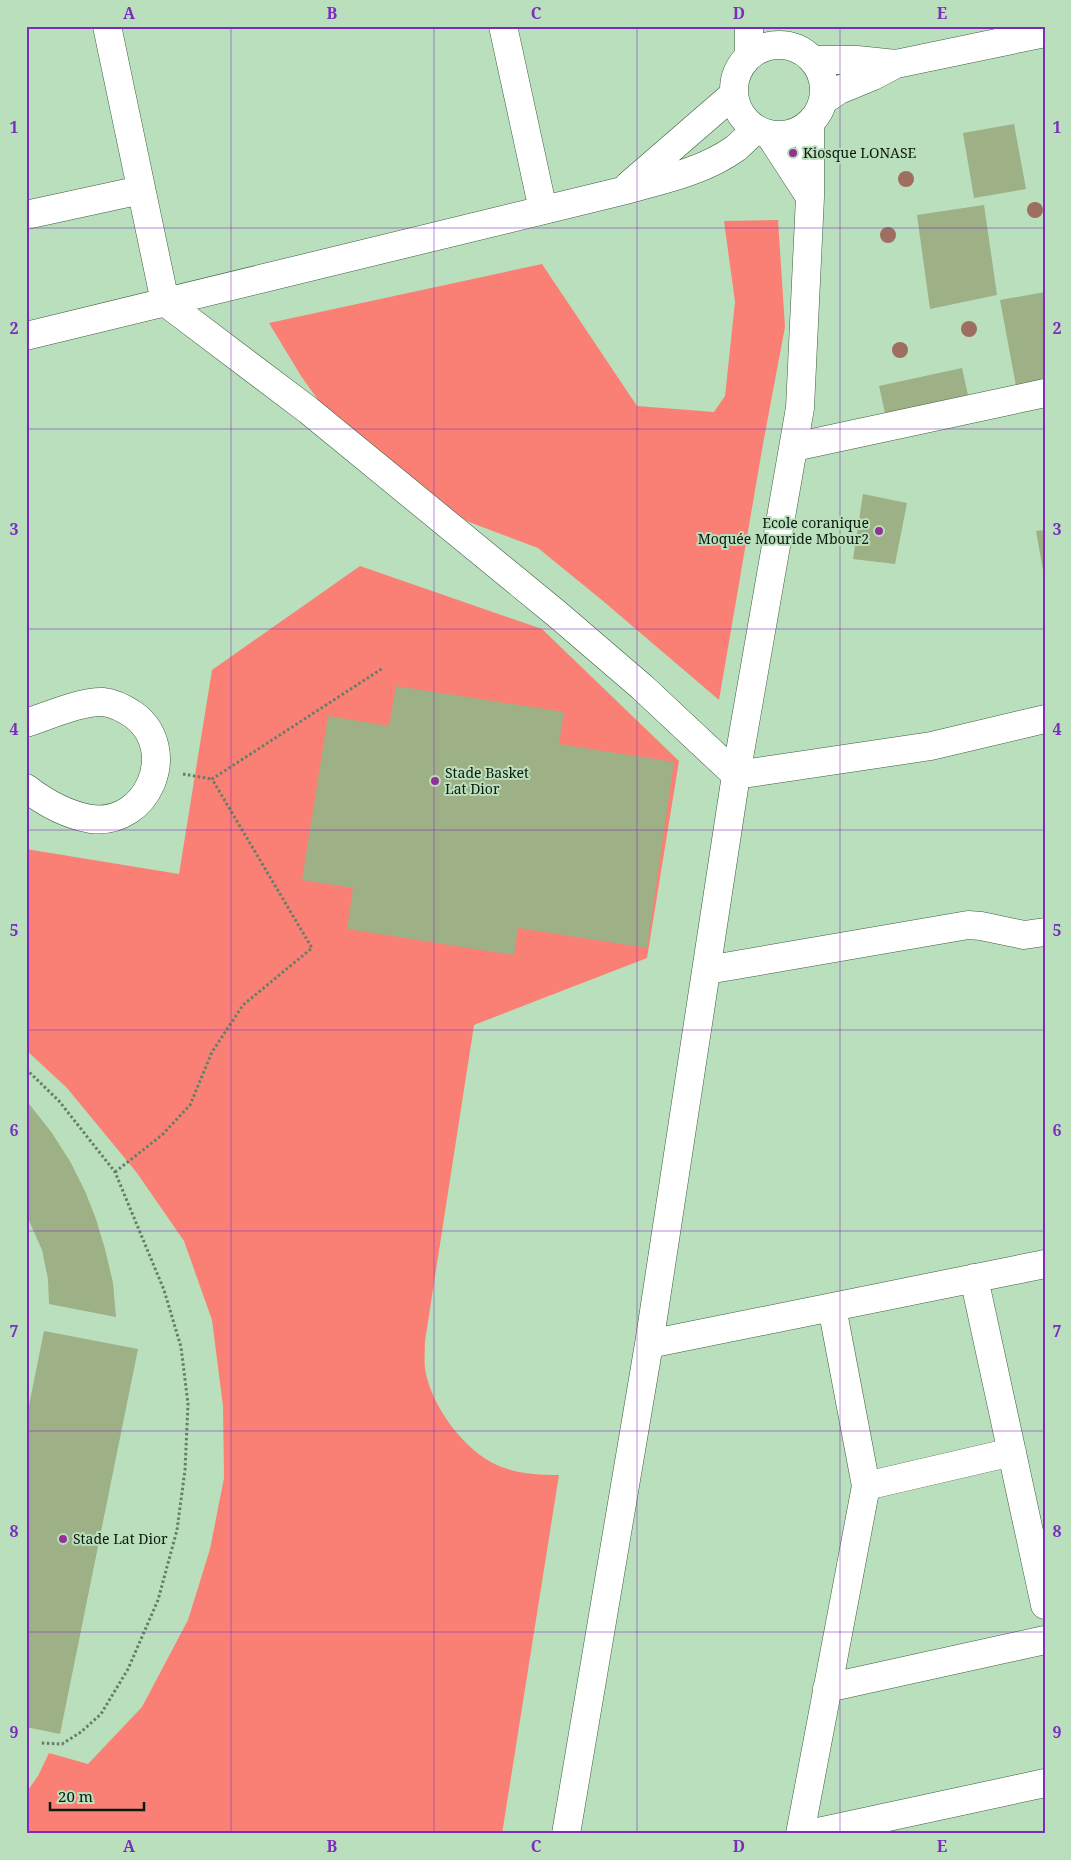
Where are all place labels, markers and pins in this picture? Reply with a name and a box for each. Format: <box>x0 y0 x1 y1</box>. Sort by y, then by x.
place label: Kiosque LONASE <box>803 143 917 162</box>
marker: Kiosque LONASE <box>787 147 799 159</box>
place label: Ecole coranique Moquée Mouride Mbour2 <box>698 513 869 548</box>
marker: Ecole coranique Moquée Mouride Mbour2 <box>873 525 885 537</box>
place label: Stade Basket Lat Dior <box>445 763 529 798</box>
marker: Stade Basket Lat Dior <box>429 775 441 787</box>
place label: Stade Lat Dior <box>73 1529 168 1548</box>
marker: Stade Lat Dior <box>57 1533 69 1545</box>

